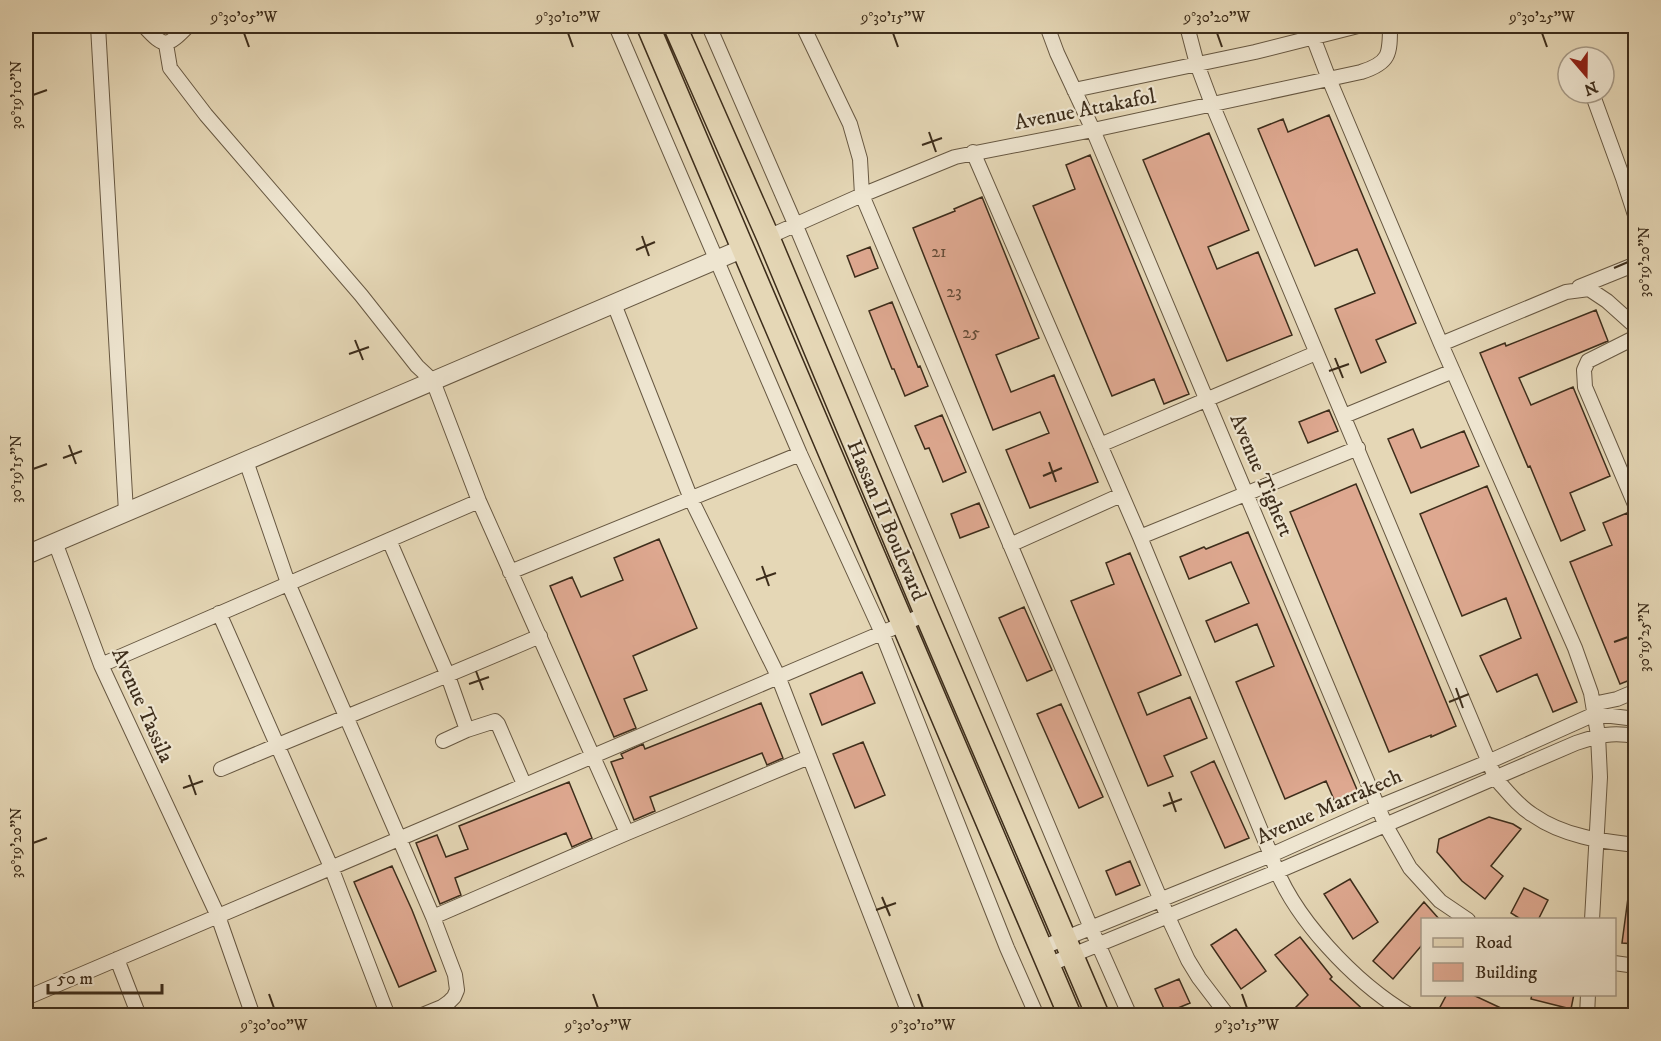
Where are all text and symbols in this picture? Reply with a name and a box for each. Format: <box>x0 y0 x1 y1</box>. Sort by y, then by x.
text: 9°30'05"W <box>210 8 278 27</box>
text: 9°30'10"W <box>535 8 601 27</box>
text: 9°30'15"W <box>860 8 925 27</box>
text: 9°30'20"W <box>1183 8 1250 27</box>
text: 9°30'25"W <box>1508 8 1575 27</box>
north arrow <box>1556 45 1616 105</box>
text: 30°19'10"N <box>7 61 26 129</box>
text: N <box>1581 77 1600 100</box>
street label: Avenue Attakafol <box>1012 83 1159 136</box>
text: 30°19'20"N <box>1635 227 1654 297</box>
house number: 21 <box>931 241 947 263</box>
house number: 23 <box>946 281 962 303</box>
house number: 25 <box>962 322 980 344</box>
street label: Avenue Tighert <box>1224 410 1299 541</box>
text: 30°19'15"N <box>7 435 26 503</box>
street label: Hassan II Boulevard <box>841 436 932 605</box>
text: 30°19'25"N <box>1635 602 1654 672</box>
street label: Avenue Tassila <box>105 644 179 767</box>
street label: Avenue Marrakech <box>1253 763 1406 851</box>
text: 30°19'20"N <box>7 808 26 878</box>
legend <box>1421 918 1616 996</box>
text: Road <box>1475 932 1512 954</box>
scale bar <box>48 957 162 995</box>
text: Building <box>1475 962 1537 984</box>
text: 50 m <box>57 968 93 990</box>
text: 9°30'00"W <box>239 1016 308 1035</box>
text: 9°30'05"W <box>564 1016 632 1035</box>
text: 9°30'10"W <box>890 1016 956 1035</box>
text: 9°30'15"W <box>1214 1016 1279 1035</box>

